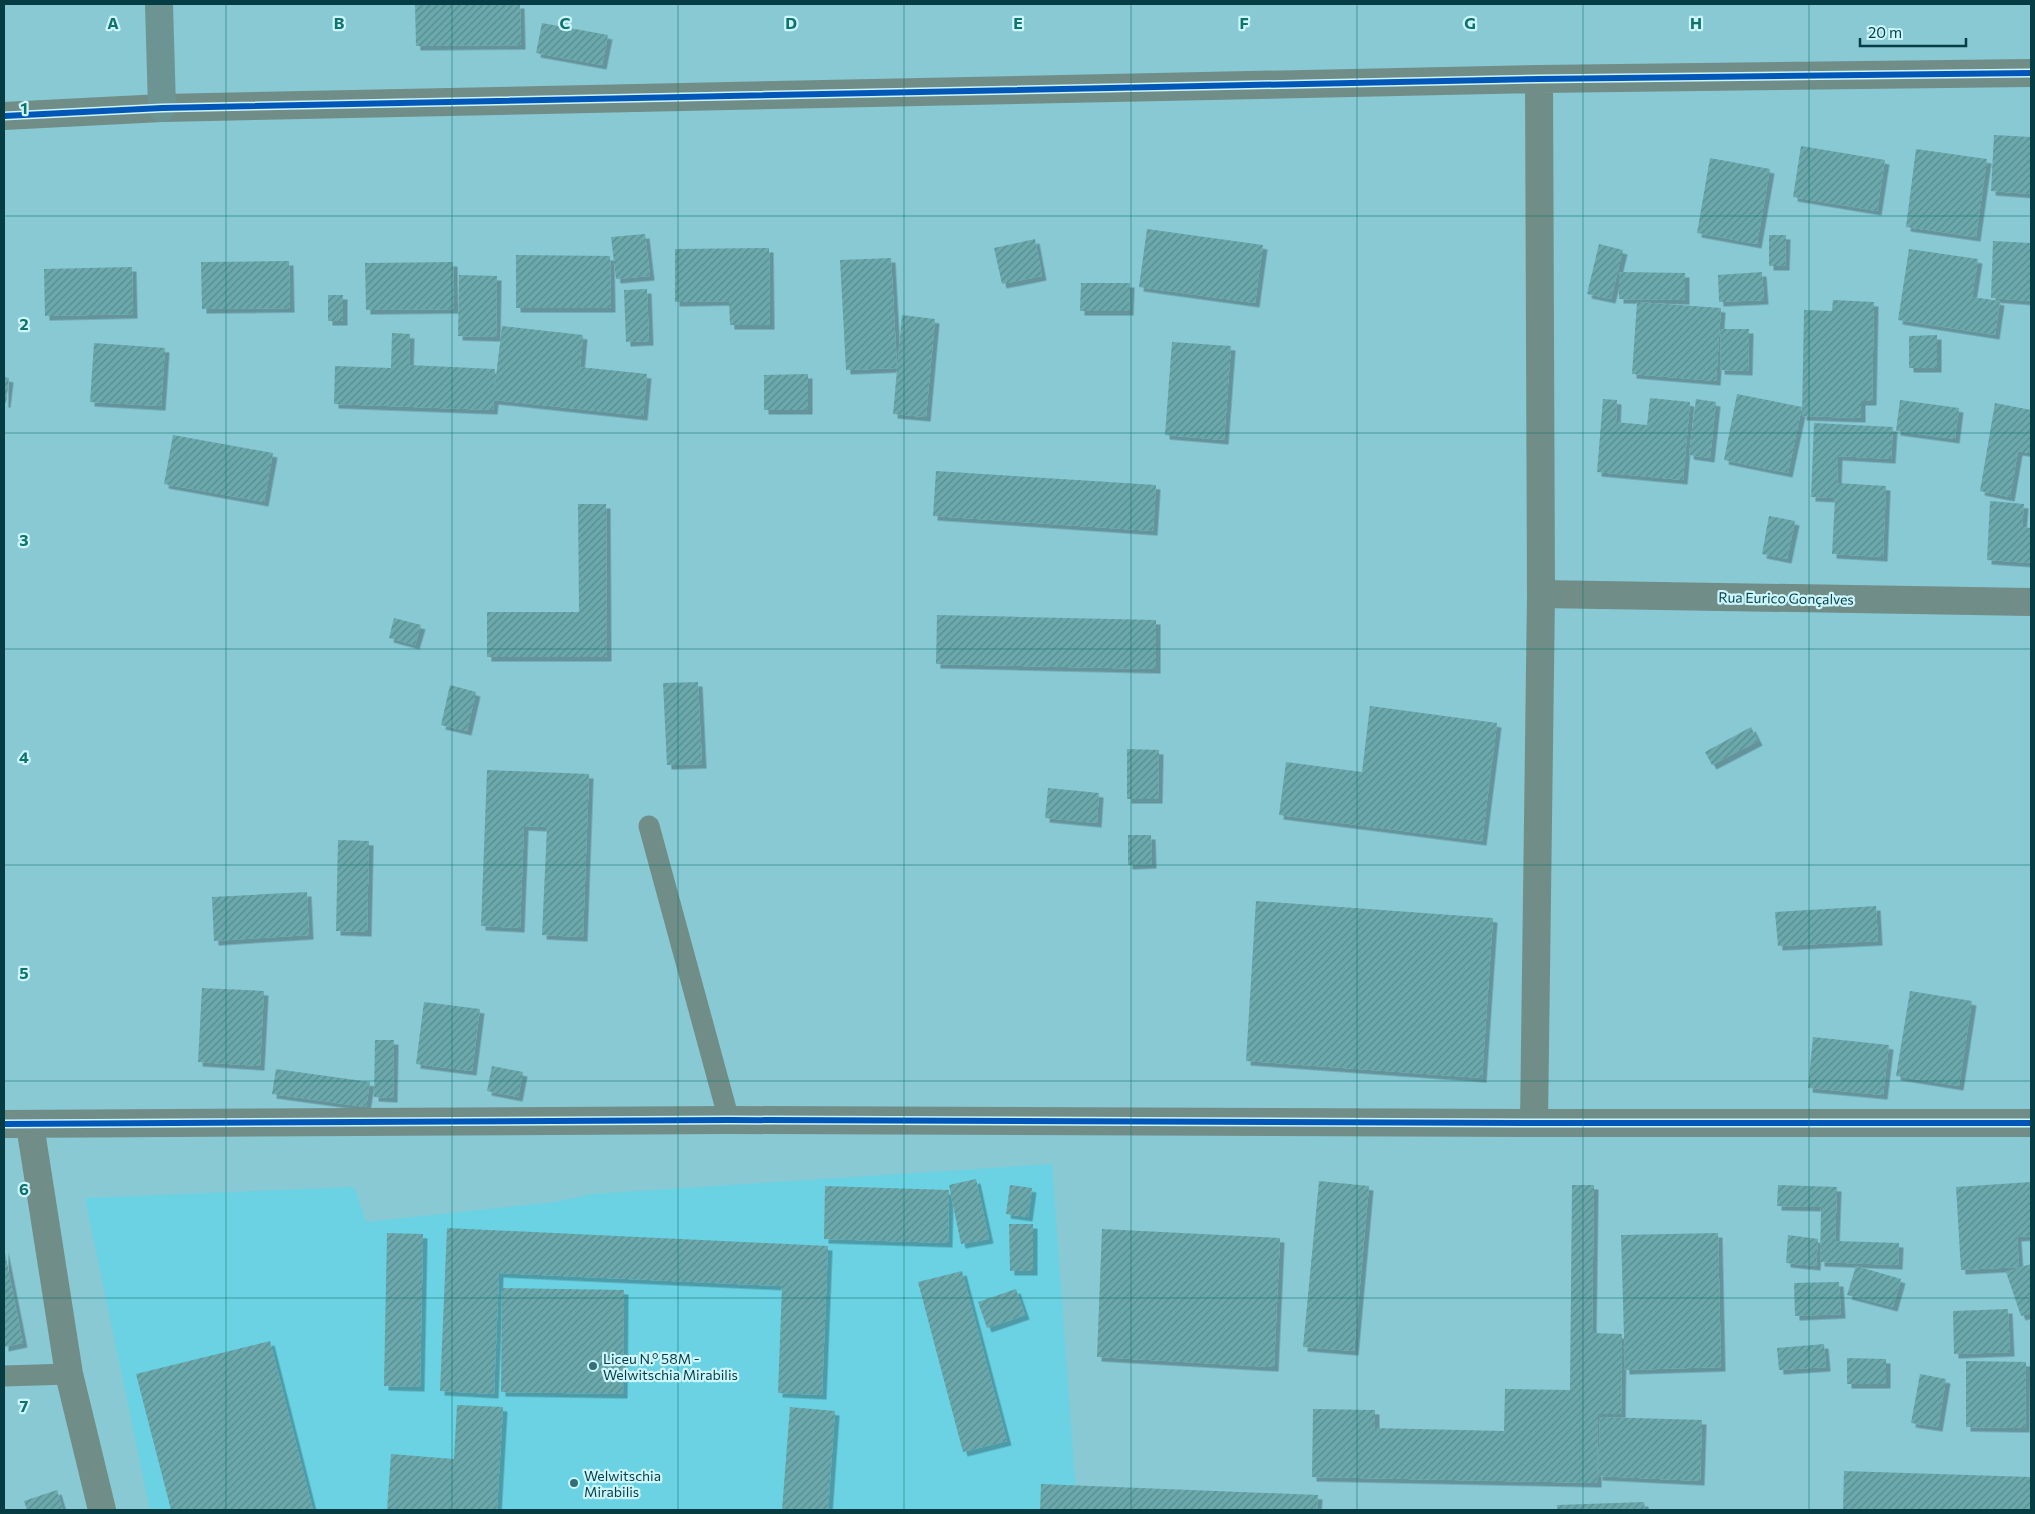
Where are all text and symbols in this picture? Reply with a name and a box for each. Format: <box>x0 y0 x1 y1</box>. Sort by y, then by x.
text: A <box>107 13 119 32</box>
text: B <box>334 13 345 32</box>
text: C <box>560 13 571 32</box>
text: D <box>785 13 797 32</box>
text: E <box>1013 13 1023 32</box>
text: F <box>1239 13 1249 32</box>
text: G <box>1464 13 1476 32</box>
text: H <box>1690 13 1702 32</box>
scale bar <box>1860 15 1966 47</box>
text: 20 m <box>1868 23 1902 41</box>
text: 1 <box>20 98 28 117</box>
text: 2 <box>19 314 29 333</box>
text: 3 <box>19 530 29 549</box>
street label: Rua Eurico Gonçalves <box>1718 588 1854 608</box>
text: 4 <box>19 747 29 766</box>
text: 5 <box>19 963 29 982</box>
text: 6 <box>19 1179 29 1198</box>
place label: Liceu N.º 58M - Welwitschia Mirabilis <box>603 1350 738 1383</box>
marker: Liceu N.º 58M - Welwitschia Mirabilis <box>587 1360 599 1372</box>
text: 7 <box>20 1396 29 1415</box>
place label: Welwitschia Mirabilis <box>584 1467 661 1500</box>
marker: Welwitschia Mirabilis <box>568 1477 580 1489</box>

